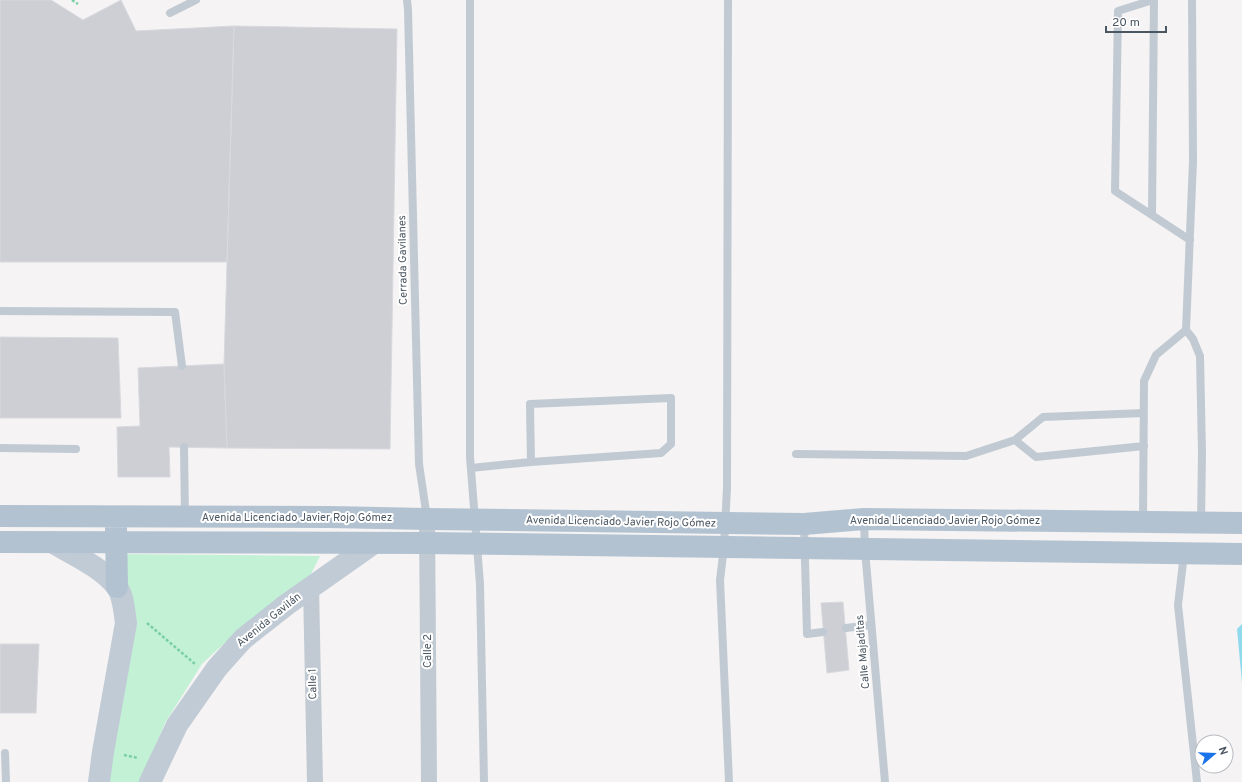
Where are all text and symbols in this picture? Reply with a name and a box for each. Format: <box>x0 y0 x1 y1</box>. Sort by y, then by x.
scale bar <box>1106 8 1166 34</box>
text: 20 m <box>1112 15 1140 31</box>
street label: Cerrada Gavilanes <box>395 215 411 305</box>
street label: Avenida Licenciado Javier Rojo Gómez <box>202 511 392 525</box>
street label: Avenida Licenciado Javier Rojo Gómez <box>526 513 716 531</box>
street label: Avenida Licenciado Javier Rojo Gómez <box>850 514 1040 528</box>
street label: Avenida Gavilán <box>234 590 304 650</box>
street label: Calle Majaditas <box>853 614 873 690</box>
street label: Calle 2 <box>421 634 435 668</box>
street label: Calle 1 <box>306 668 320 700</box>
north arrow <box>1194 734 1234 774</box>
text: N <box>1215 745 1230 757</box>

